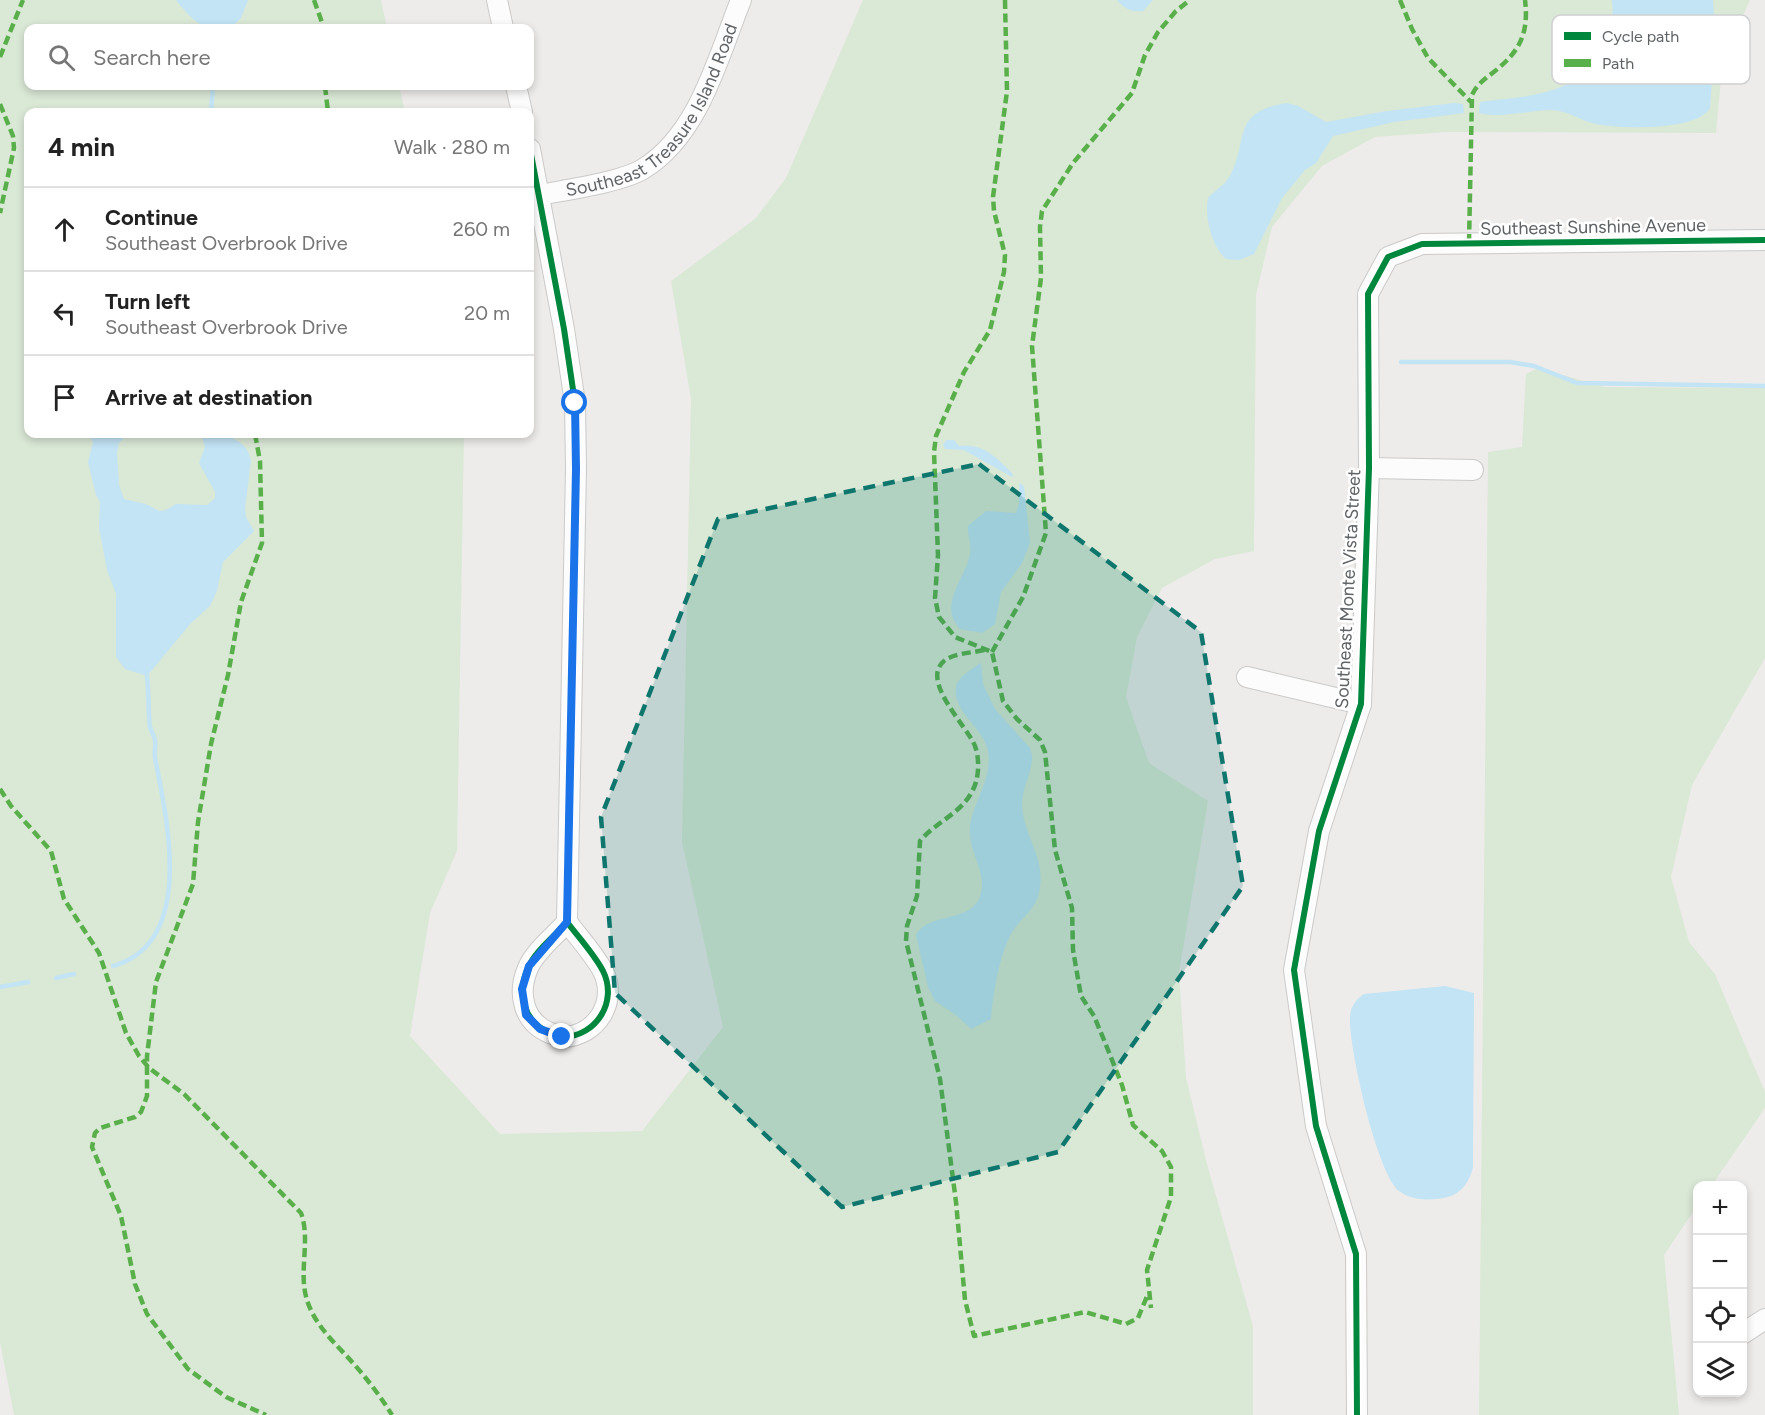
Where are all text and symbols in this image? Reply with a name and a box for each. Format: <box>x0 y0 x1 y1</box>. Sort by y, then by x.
legend <box>1552 15 1750 84</box>
street label: Southeast Treasure Island Road <box>564 21 742 201</box>
search box <box>24 24 534 90</box>
text: Cycle path <box>1602 27 1679 46</box>
icon: search <box>45 41 78 74</box>
text: Search here <box>93 44 211 71</box>
text: Path <box>1602 54 1634 73</box>
text: 4 min <box>48 131 115 163</box>
text: Walk · 280 m <box>394 135 510 159</box>
text: Continue <box>105 204 198 231</box>
icon: ahead <box>48 213 81 246</box>
street label: Southeast Sunshine Avenue <box>1480 214 1706 240</box>
text: 260 m <box>453 217 510 241</box>
text: Southeast Overbrook Drive <box>105 231 348 255</box>
text: Turn left <box>105 288 191 315</box>
icon: left <box>48 297 81 330</box>
text: 20 m <box>464 301 510 325</box>
text: Southeast Overbrook Drive <box>105 315 348 339</box>
icon: arrive <box>48 381 81 414</box>
text: Arrive at destination <box>105 384 313 411</box>
route start <box>561 389 587 415</box>
street label: Southeast Monte Vista Street <box>1331 469 1365 709</box>
route end <box>548 1023 574 1049</box>
map controls <box>1693 1181 1747 1397</box>
button: + <box>1693 1181 1747 1235</box>
button: − <box>1693 1235 1747 1289</box>
button: locate <box>1693 1289 1747 1343</box>
button: layers <box>1693 1343 1747 1397</box>

